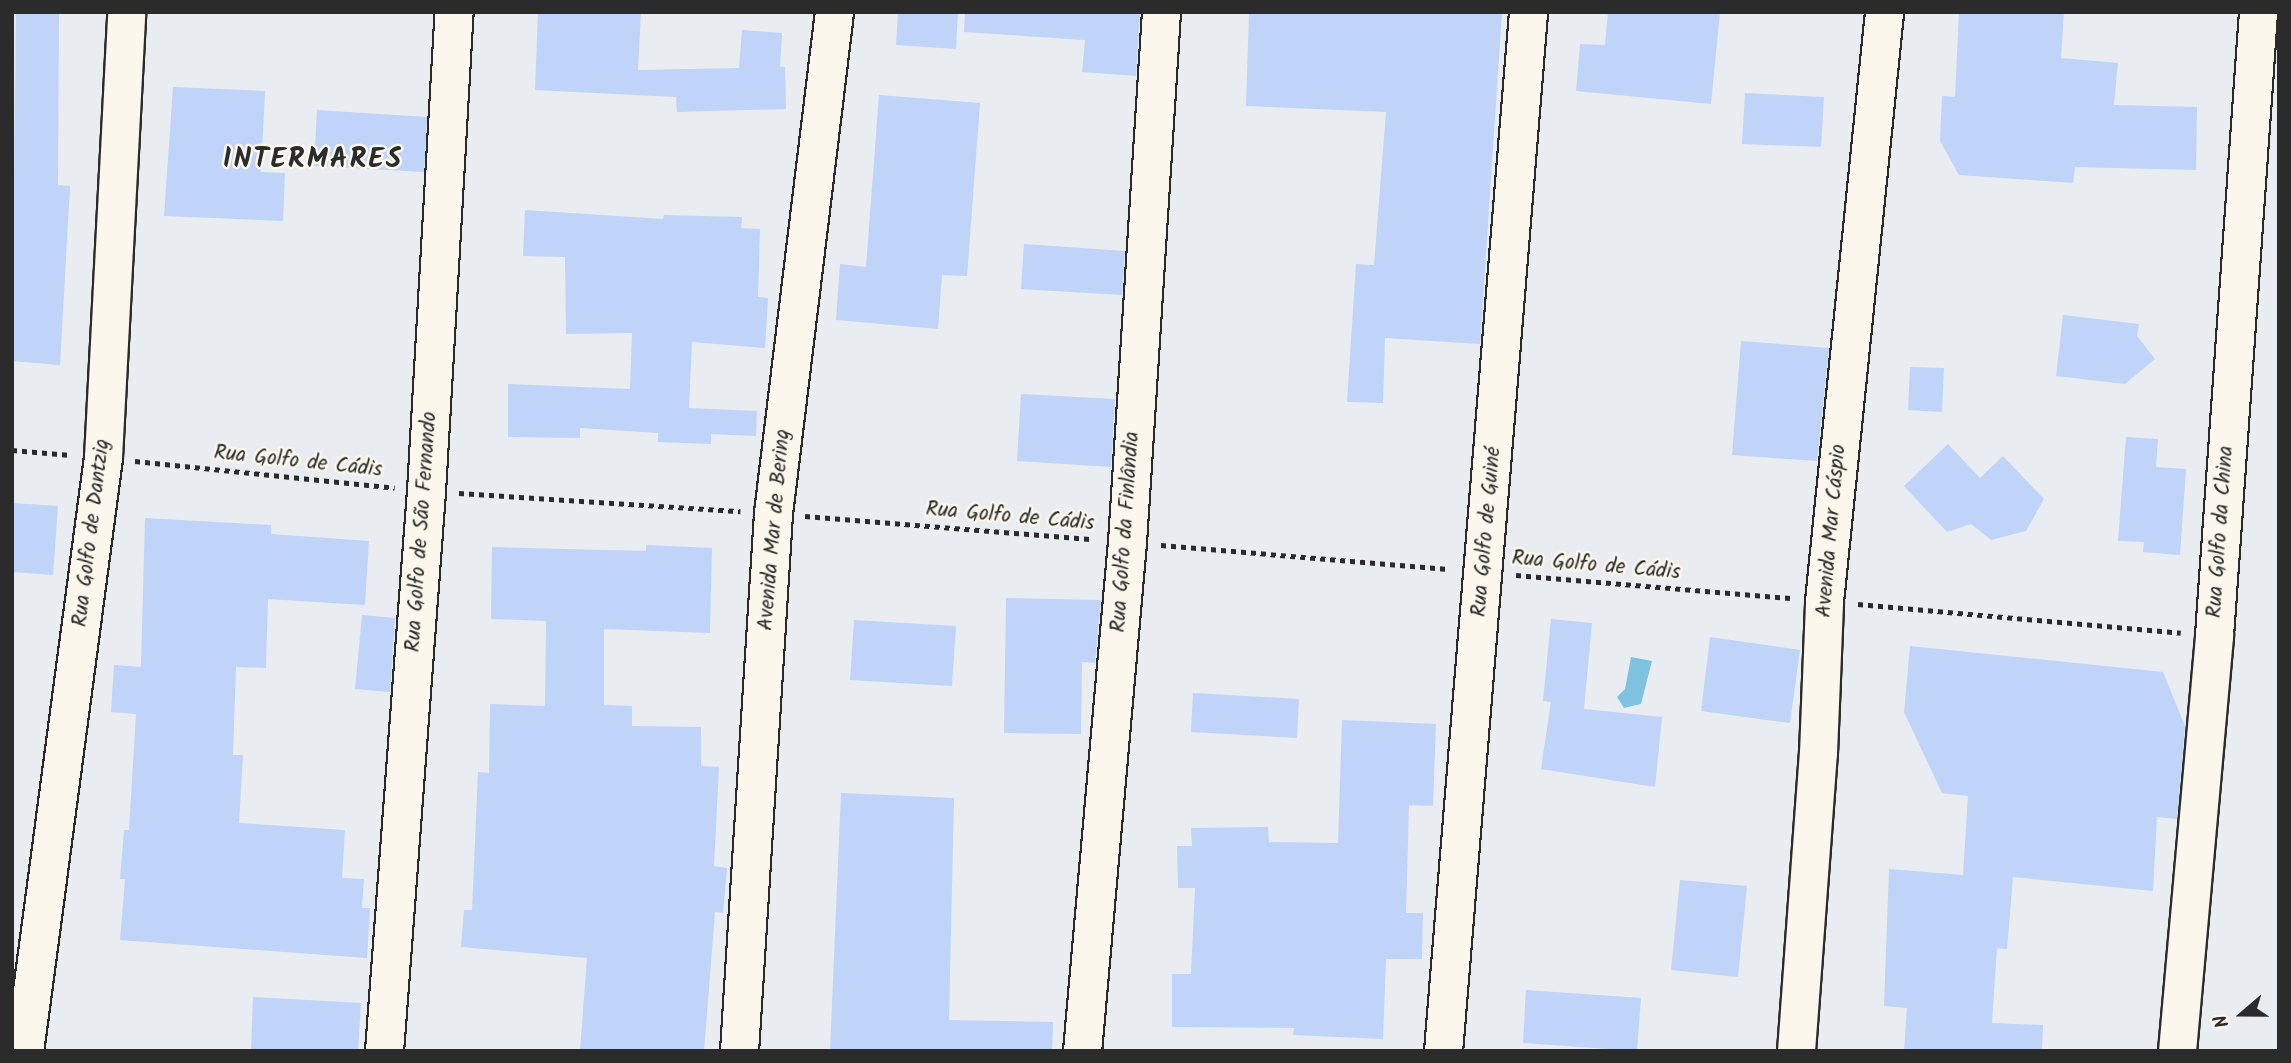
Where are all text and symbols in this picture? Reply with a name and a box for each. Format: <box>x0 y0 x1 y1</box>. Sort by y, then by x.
district label: INTERMARES <box>224 143 402 177</box>
street label: Rua Golfo de São Fernando <box>401 411 443 653</box>
street label: Avenida Mar de Bering <box>754 428 796 632</box>
street label: Rua Golfo da Finlândia <box>1106 431 1146 633</box>
street label: Rua Golfo de Dantzig <box>68 438 116 628</box>
street label: Rua Golfo de Cádis <box>213 441 383 483</box>
street label: Avenida Mar Cáspio <box>1812 443 1852 619</box>
street label: Rua Golfo da China <box>2202 445 2240 619</box>
street label: Rua Golfo de Guiné <box>1467 446 1507 618</box>
street label: Rua Golfo de Cádis <box>925 497 1095 537</box>
street label: Rua Golfo de Cádis <box>1511 546 1681 586</box>
north arrow <box>2207 979 2277 1049</box>
text: N <box>2206 1010 2238 1032</box>

